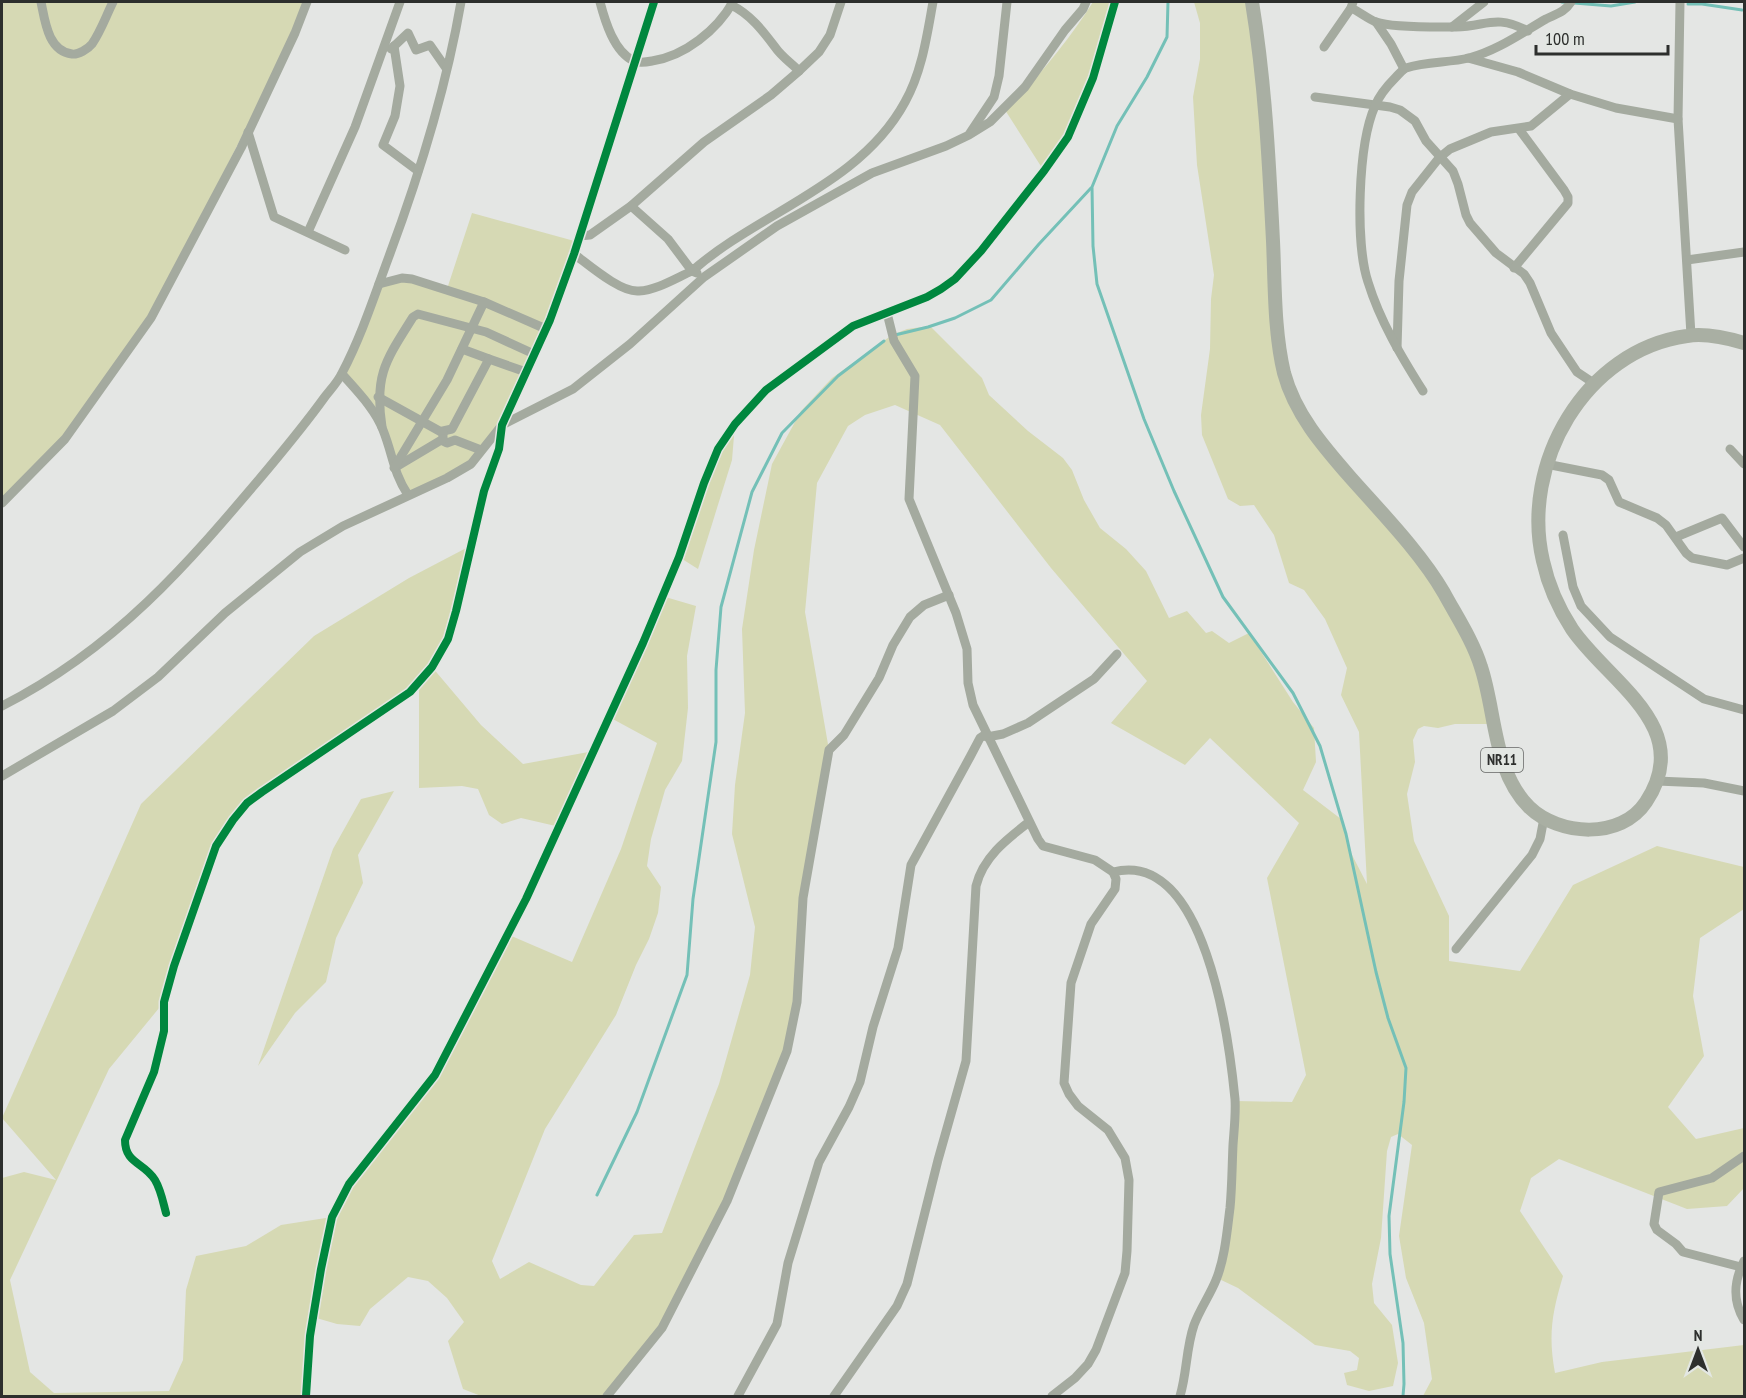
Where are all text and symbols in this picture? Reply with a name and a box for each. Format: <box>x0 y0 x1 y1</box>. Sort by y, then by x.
scale bar <box>1536 18 1668 56</box>
text: 100 m <box>1545 27 1585 50</box>
road number: NR11 <box>1481 748 1523 772</box>
north arrow <box>1668 1320 1728 1380</box>
text: N <box>1694 1325 1702 1345</box>

